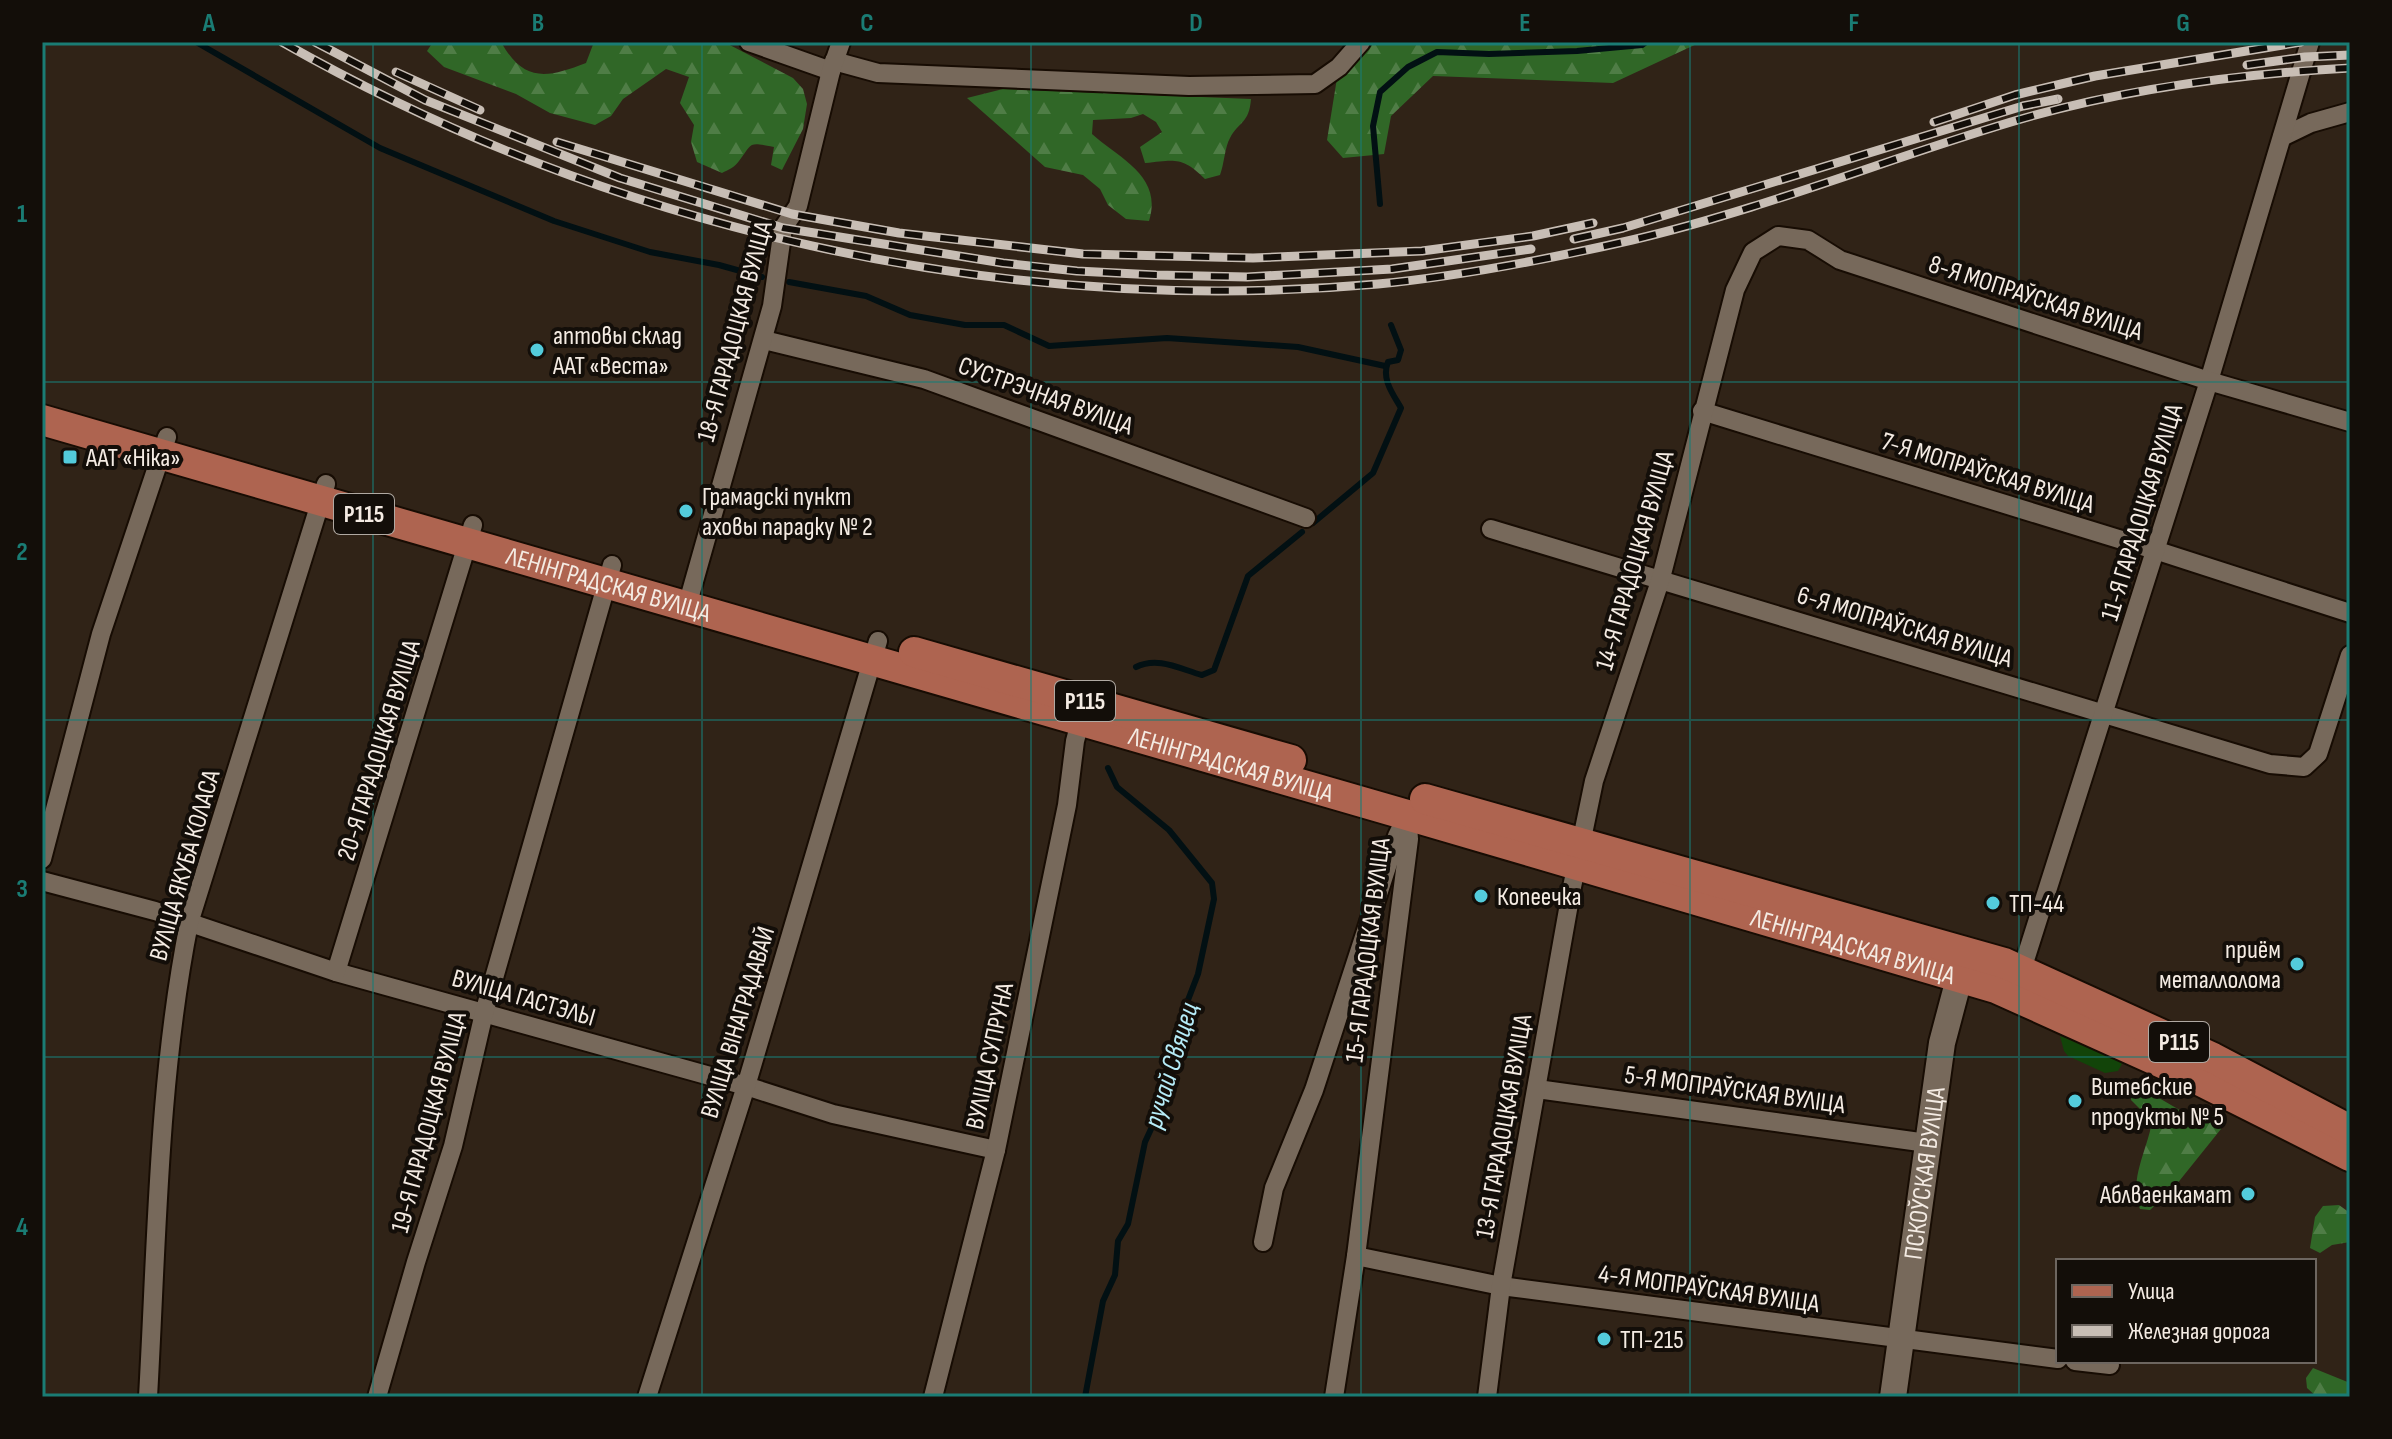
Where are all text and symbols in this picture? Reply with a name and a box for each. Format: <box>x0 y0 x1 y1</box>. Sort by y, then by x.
text: A <box>202 8 216 39</box>
text: B <box>532 8 544 39</box>
text: C <box>860 8 874 39</box>
text: D <box>1189 8 1203 39</box>
text: E <box>1519 8 1531 39</box>
text: F <box>1849 8 1860 39</box>
text: G <box>2176 8 2190 39</box>
text: 1 <box>17 199 27 230</box>
street label: 18-Я ГАРАДОЦКАЯ ВУЛІЦА <box>691 217 780 445</box>
street label: 8-Я МОПРАЎСКАЯ ВУЛІЦА <box>1925 249 2147 348</box>
place label: аптовы склад ААТ «Веста» <box>552 321 682 382</box>
marker: аптовы склад ААТ «Веста» <box>528 341 546 359</box>
street label: СУСТРЭЧНАЯ ВУЛІЦА <box>954 350 1138 443</box>
street label: 11-Я ГАРАДОЦКАЯ ВУЛІЦА <box>2095 400 2190 624</box>
street label: 7-Я МОПРАЎСКАЯ ВУЛІЦА <box>1877 426 2099 521</box>
place label: ААТ «Ніка» <box>85 443 181 474</box>
street label: 14-Я ГАРАДОЦКАЯ ВУЛІЦА <box>1589 446 1682 674</box>
marker: ААТ «Ніка» <box>61 448 79 466</box>
place label: Грамадскі пункт аховы парадку № 2 <box>702 482 873 543</box>
road number: Р115 <box>334 494 394 534</box>
marker: Грамадскі пункт аховы парадку № 2 <box>677 502 695 520</box>
text: 2 <box>16 537 28 568</box>
street label: ЛЕНІНГРАДСКАЯ ВУЛІЦА <box>502 541 715 630</box>
street label: 6-Я МОПРАЎСКАЯ ВУЛІЦА <box>1793 580 2017 675</box>
street label: 20-Я ГАРАДОЦКАЯ ВУЛІЦА <box>331 636 428 864</box>
road number: Р115 <box>1055 681 1115 721</box>
street label: ЛЕНІНГРАДСКАЯ ВУЛІЦА <box>1124 721 1337 810</box>
street label: ВУЛІЦА ЯКУБА КОЛАСА <box>143 766 228 964</box>
street label: 15-Я ГАРАДОЦКАЯ ВУЛІЦА <box>1339 835 1398 1064</box>
text: 3 <box>16 874 28 905</box>
place label: Копеечка <box>1497 882 1581 913</box>
marker: Копеечка <box>1472 887 1490 905</box>
place label: ТП-44 <box>2009 889 2064 920</box>
marker: ТП-44 <box>1984 894 2002 912</box>
street label: ЛЕНІНГРАДСКАЯ ВУЛІЦА <box>1746 903 1959 992</box>
street label: ВУЛІЦА ВІНАГРАДАВАЙ <box>695 923 782 1122</box>
place label: приём металлолома <box>2159 935 2281 996</box>
marker: приём металлолома <box>2288 955 2306 973</box>
street label: ВУЛІЦА ГАСТЭЛЫ <box>448 963 599 1034</box>
street label: ВУЛІЦА СУПРУНА <box>960 979 1021 1132</box>
water label: ручай Свяцец <box>1136 998 1206 1133</box>
street label: 19-Я ГАРАДОЦКАЯ ВУЛІЦА <box>385 1008 474 1236</box>
street label: 13-Я ГАРАДОЦКАЯ ВУЛІЦА <box>1470 1011 1540 1241</box>
road number: Р115 <box>2149 1022 2209 1062</box>
street label: 5-Я МОПРАЎСКАЯ ВУЛІЦА <box>1623 1060 1848 1121</box>
place label: Витебские продукты № 5 <box>2091 1072 2224 1133</box>
street label: ПСКОЎСКАЯ ВУЛІЦА <box>1898 1084 1953 1262</box>
marker: Витебские продукты № 5 <box>2066 1092 2084 1110</box>
place label: Аблваенкамат <box>2099 1180 2232 1211</box>
marker: Аблваенкамат <box>2239 1185 2257 1203</box>
text: 4 <box>16 1212 28 1243</box>
street label: 4-Я МОПРАЎСКАЯ ВУЛІЦА <box>1596 1259 1822 1320</box>
legend <box>2056 1259 2316 1363</box>
text: Улица <box>2128 1277 2174 1306</box>
text: Железная дорога <box>2128 1317 2270 1346</box>
place label: ТП-215 <box>1620 1325 1684 1356</box>
marker: ТП-215 <box>1595 1330 1613 1348</box>

